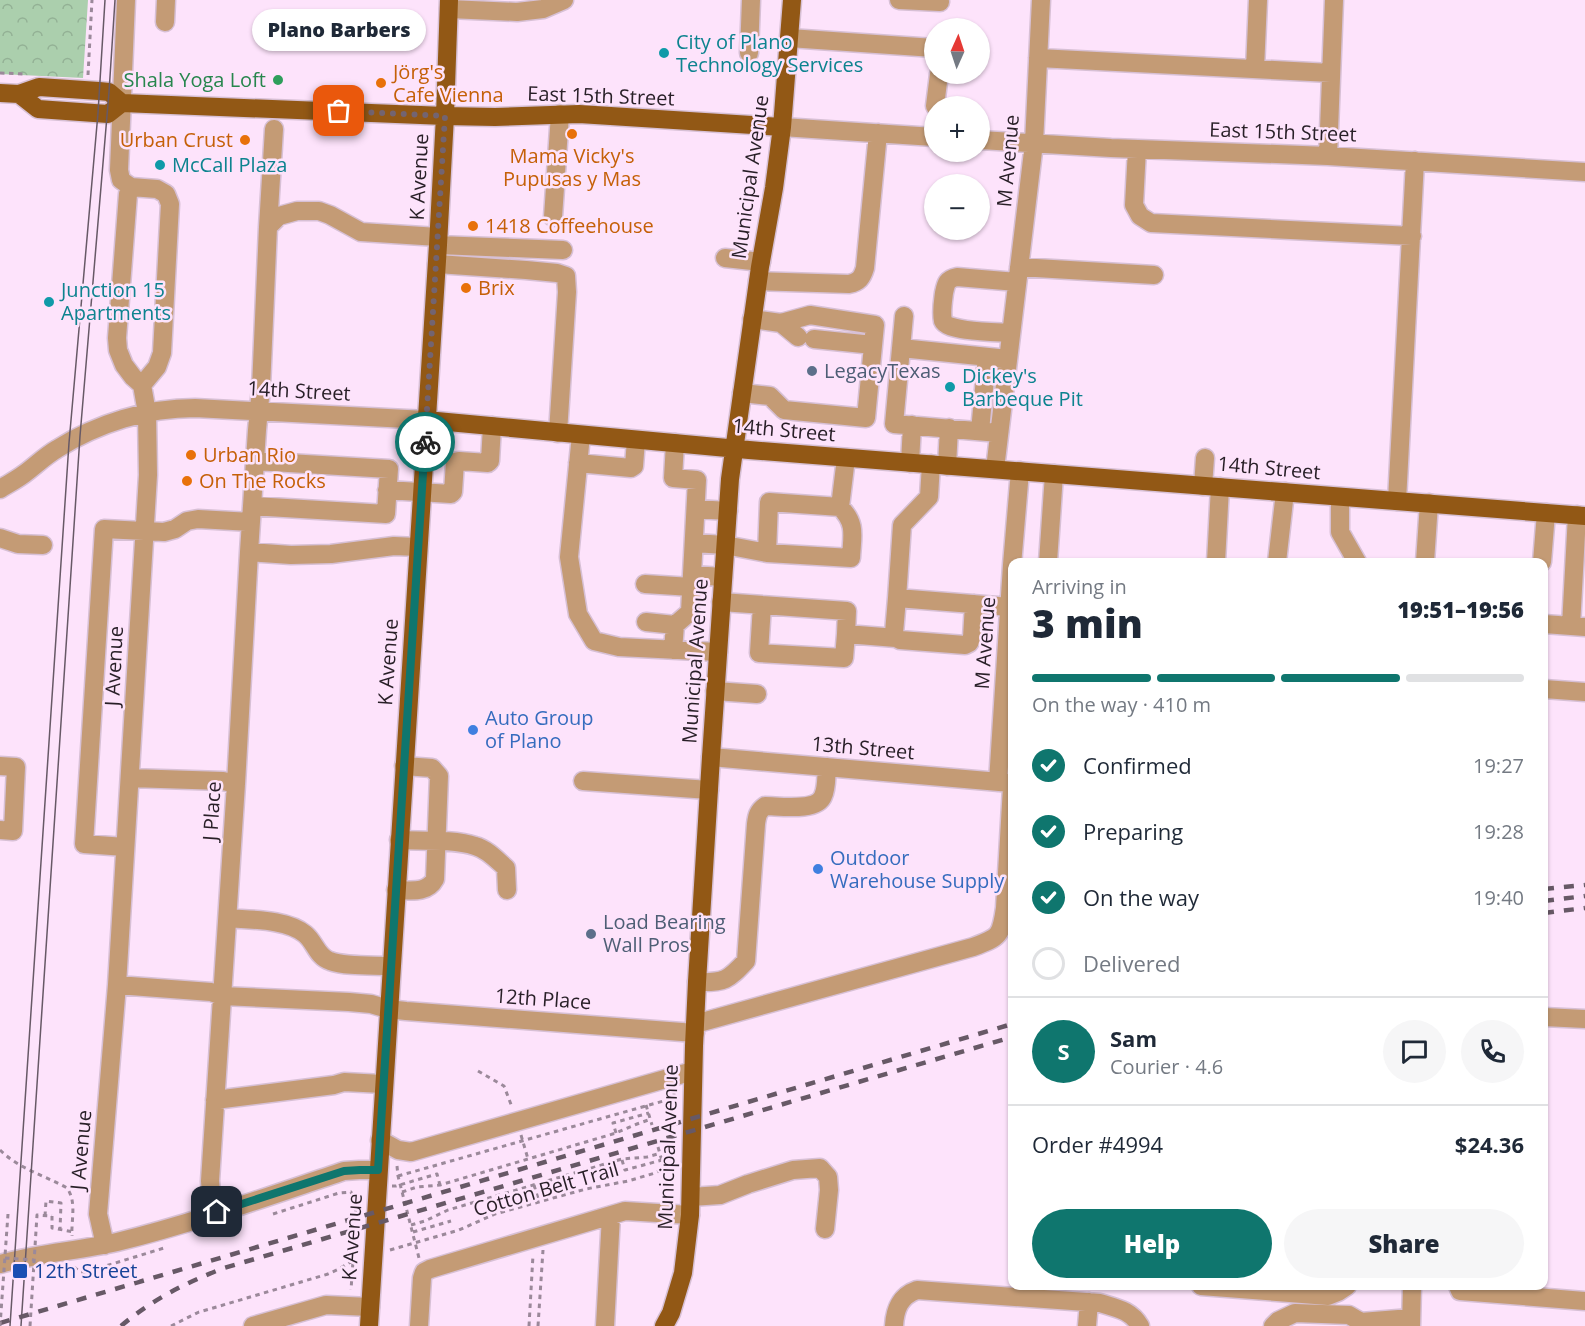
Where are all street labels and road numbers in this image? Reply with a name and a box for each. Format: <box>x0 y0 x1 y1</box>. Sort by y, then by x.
street label: East 15th Street <box>527 79 675 112</box>
street label: Municipal Avenue <box>725 93 774 261</box>
street label: M Avenue <box>990 114 1025 208</box>
street label: East 15th Street <box>1209 115 1357 148</box>
street label: K Avenue <box>403 133 434 221</box>
street label: 14th Street <box>247 374 351 407</box>
street label: 14th Street <box>731 412 837 447</box>
street label: 14th Street <box>1216 450 1322 485</box>
street label: Municipal Avenue <box>675 578 714 744</box>
street label: M Avenue <box>968 596 1001 690</box>
street label: K Avenue <box>371 618 404 706</box>
street label: J Avenue <box>98 625 129 709</box>
street label: 13th Street <box>810 730 916 765</box>
street label: J Place <box>196 780 227 844</box>
street label: 12th Place <box>494 982 592 1015</box>
street label: Municipal Avenue <box>651 1064 684 1230</box>
street label: J Avenue <box>63 1109 97 1193</box>
street label: Cotton Belt Trail <box>470 1155 622 1222</box>
street label: K Avenue <box>335 1193 368 1281</box>

